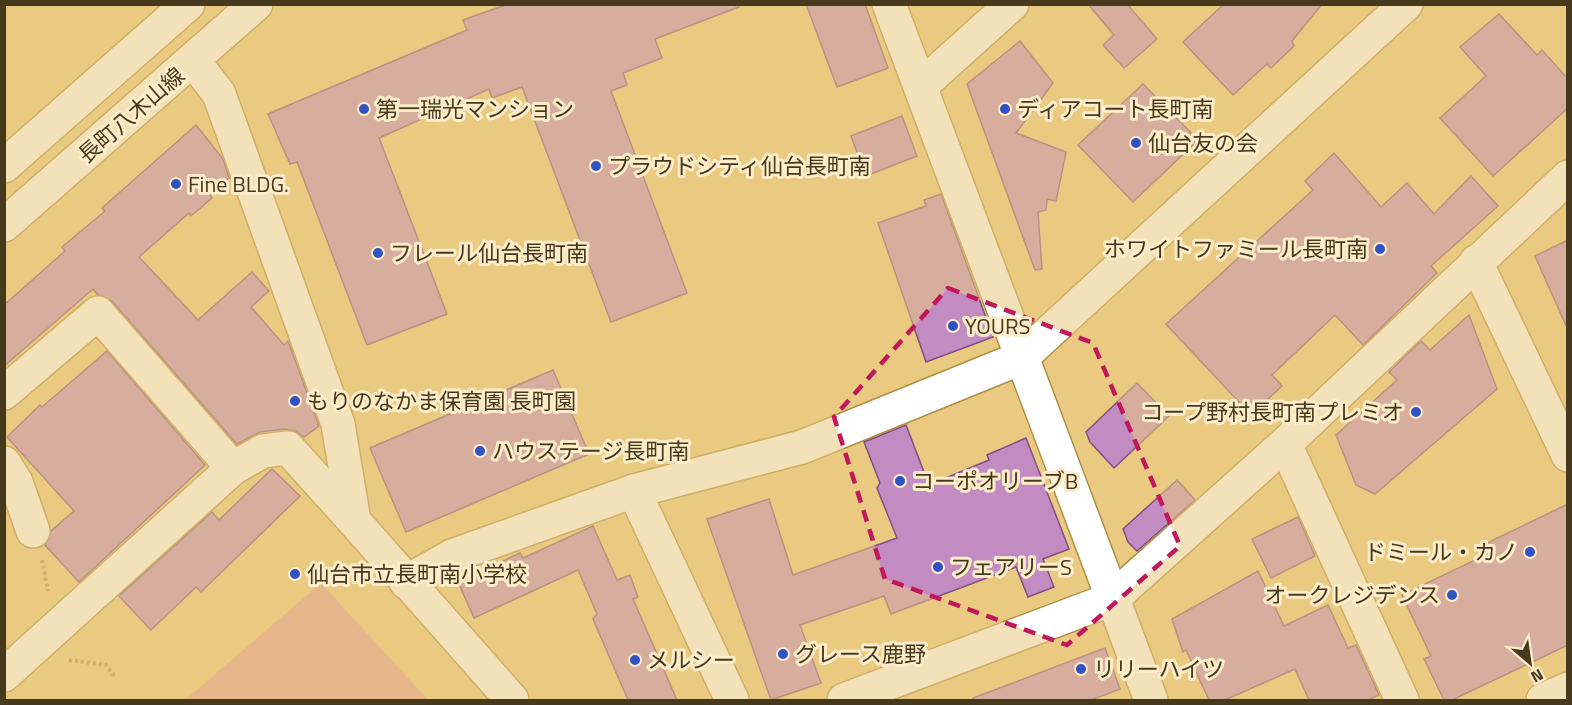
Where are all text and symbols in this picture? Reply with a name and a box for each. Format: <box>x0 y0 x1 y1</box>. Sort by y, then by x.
street label: 長町八木山線 <box>70 59 192 171</box>
place label: 第一瑞光マンション <box>376 92 574 126</box>
place label: ディアコート長町南 <box>1017 92 1213 126</box>
marker: 第一瑞光マンション <box>357 102 371 116</box>
marker: ディアコート長町南 <box>998 102 1012 116</box>
place label: 仙台友の会 <box>1148 126 1258 160</box>
marker: 仙台友の会 <box>1129 136 1143 150</box>
place label: プラウドシティ仙台長町南 <box>608 149 871 183</box>
marker: プラウドシティ仙台長町南 <box>589 159 603 173</box>
place label: Fine BLDG. <box>188 167 289 201</box>
marker: Fine BLDG. <box>169 177 183 191</box>
place label: ホワイトファミール長町南 <box>1104 232 1368 266</box>
place label: フレール仙台長町南 <box>390 236 588 270</box>
marker: ホワイトファミール長町南 <box>1373 242 1387 256</box>
marker: フレール仙台長町南 <box>371 246 385 260</box>
place label: YOURS <box>965 309 1030 343</box>
marker: YOURS <box>946 319 960 333</box>
place label: もりのなかま保育園 長町園 <box>307 384 576 418</box>
marker: もりのなかま保育園 長町園 <box>288 394 302 408</box>
place label: コープ野村長町南プレミオ <box>1141 395 1404 429</box>
marker: コープ野村長町南プレミオ <box>1409 405 1423 419</box>
place label: ハウステージ長町南 <box>492 434 690 468</box>
marker: ハウステージ長町南 <box>473 444 487 458</box>
place label: コーポオリーブB <box>912 464 1078 498</box>
marker: コーポオリーブB <box>893 474 907 488</box>
place label: ドミール・カノ <box>1364 535 1518 569</box>
marker: ドミール・カノ <box>1523 545 1537 559</box>
place label: フェアリーS <box>950 550 1072 584</box>
place label: 仙台市立長町南小学校 <box>307 557 527 591</box>
marker: フェアリーS <box>931 560 945 574</box>
marker: 仙台市立長町南小学校 <box>288 567 302 581</box>
place label: オークレジデンス <box>1264 578 1440 612</box>
marker: オークレジデンス <box>1445 588 1459 602</box>
north arrow <box>1500 633 1560 693</box>
place label: グレース鹿野 <box>795 637 926 671</box>
place label: メルシー <box>647 643 735 677</box>
marker: グレース鹿野 <box>776 647 790 661</box>
place label: リリーハイツ <box>1093 652 1224 686</box>
marker: メルシー <box>628 653 642 667</box>
marker: リリーハイツ <box>1074 662 1088 676</box>
text: N <box>1527 663 1548 689</box>

